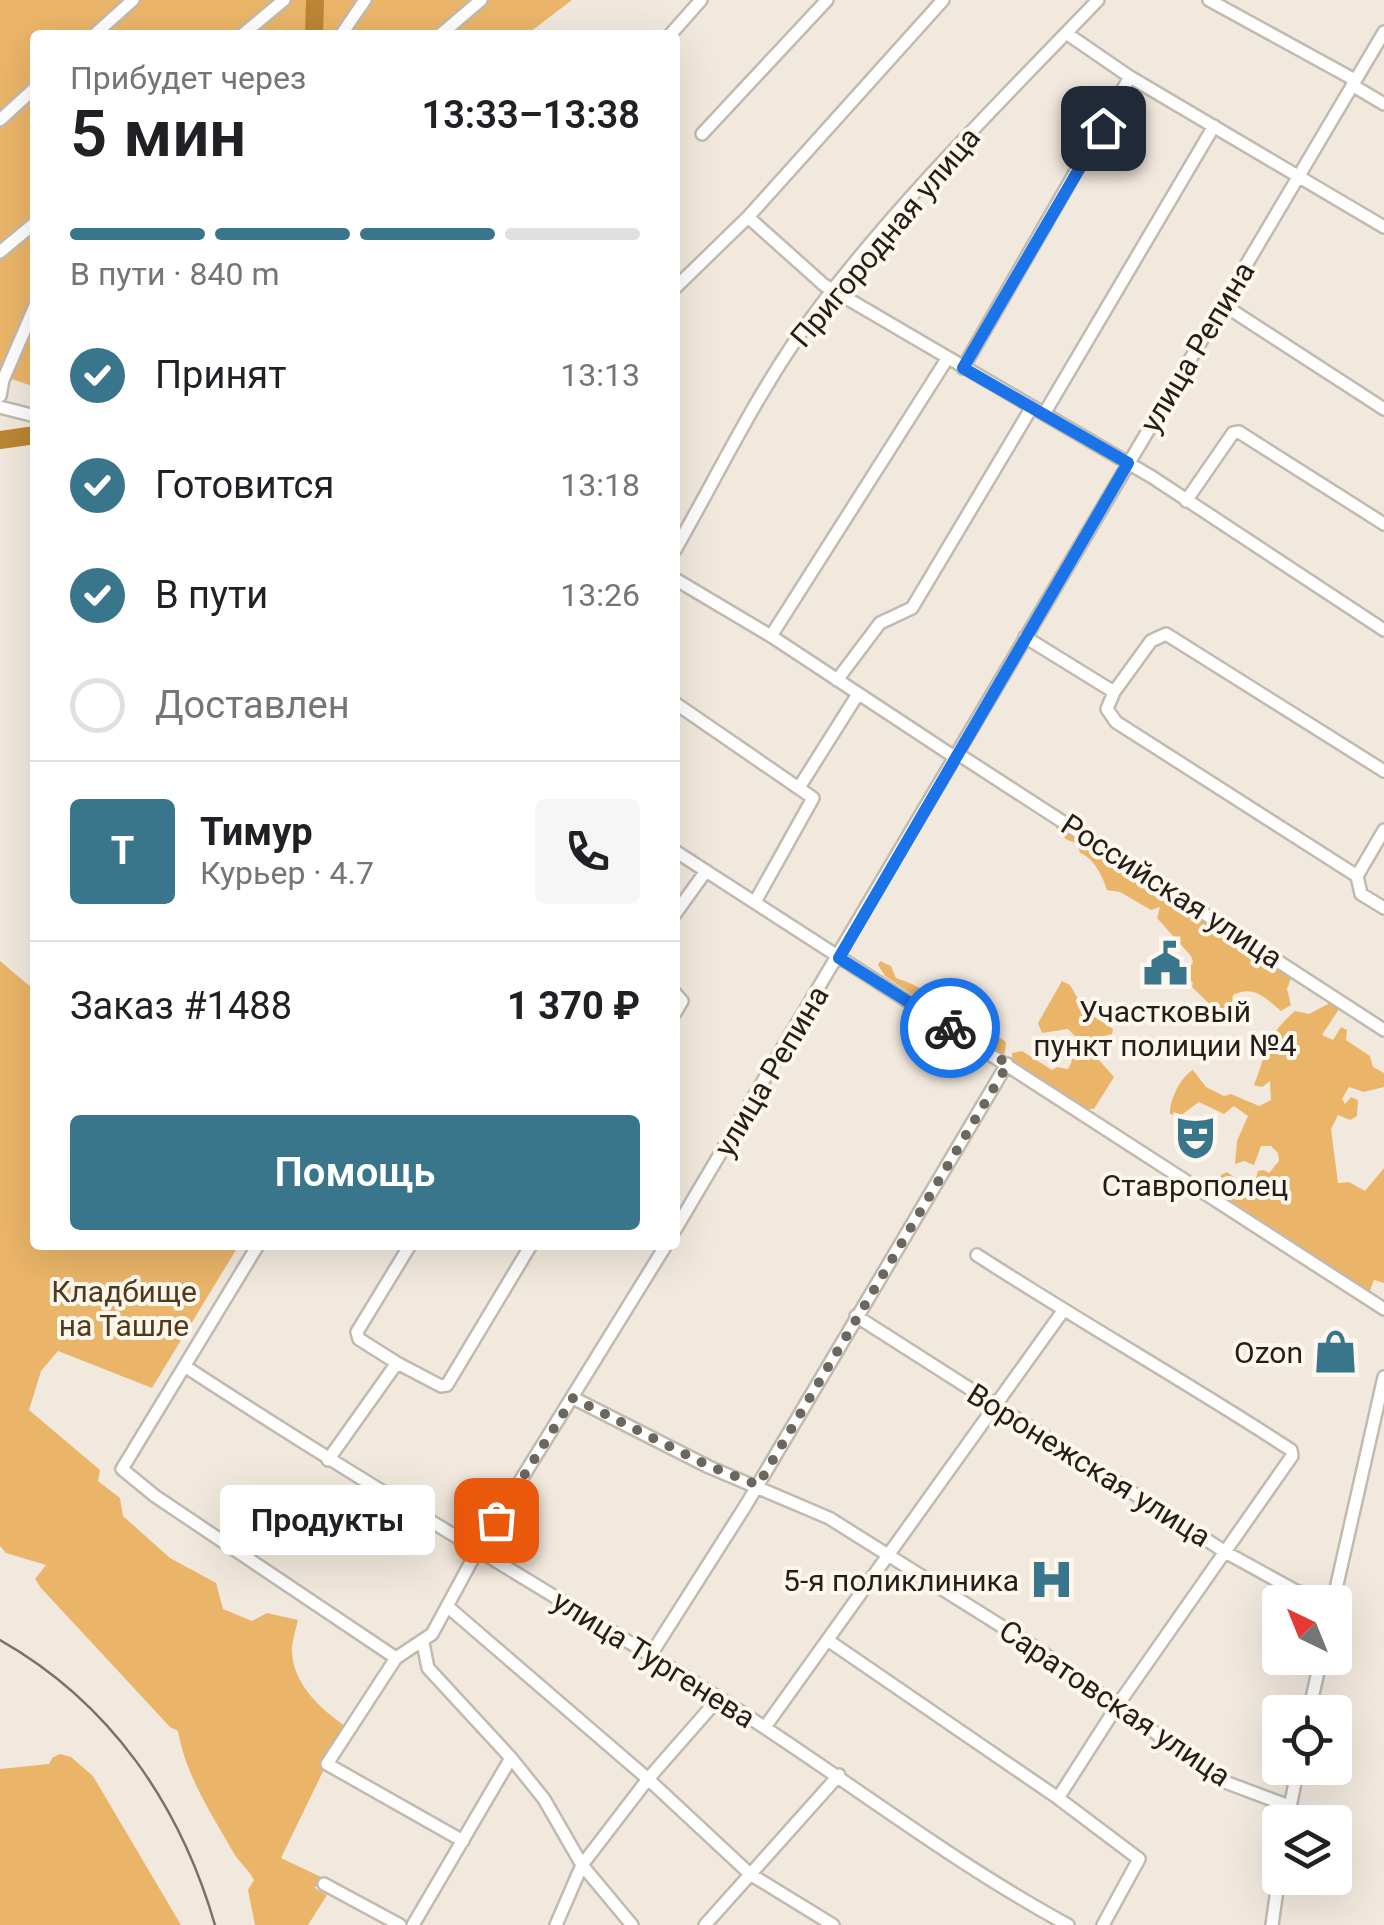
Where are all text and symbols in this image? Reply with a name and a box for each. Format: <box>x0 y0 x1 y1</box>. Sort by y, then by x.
text: Прибудет через <box>70 59 306 97</box>
pin <box>1061 86 1146 171</box>
text: 13:33–13:38 <box>421 93 640 137</box>
text: 5 мин <box>70 96 246 172</box>
icon: home <box>1076 101 1131 156</box>
street label: Пригородная улица <box>783 120 987 354</box>
text: В пути · 840 m <box>70 255 280 293</box>
street label: улица Репина <box>1132 255 1262 439</box>
icon: check <box>70 348 125 403</box>
text: Принят <box>155 353 286 397</box>
text: 13:13 <box>560 356 640 394</box>
icon: check <box>70 458 125 513</box>
text: Готовится <box>155 463 334 507</box>
text: 13:18 <box>560 466 640 504</box>
icon: check <box>70 568 125 623</box>
text: В пути <box>155 573 268 617</box>
text: 13:26 <box>560 576 640 614</box>
text: Доставлен <box>155 683 350 727</box>
button: phone <box>535 799 640 904</box>
street label: Российская улица <box>1055 807 1289 975</box>
text: Тимур <box>200 810 313 854</box>
text: Т <box>111 829 134 873</box>
text: Курьер · 4.7 <box>200 854 374 892</box>
public building icon: Участковый пункт полиции №4 <box>1141 940 1189 988</box>
courier <box>900 978 1000 1078</box>
street label: улица Репина <box>706 979 836 1163</box>
text: Заказ #1488 <box>70 984 292 1028</box>
text: 1 370 ₽ <box>507 984 640 1028</box>
place label: Участковый пункт полиции №4 <box>1033 994 1297 1063</box>
icon: bike <box>923 1001 978 1056</box>
theatre icon: Ставрополец <box>1171 1114 1219 1162</box>
button: Помощь <box>70 1115 640 1230</box>
place label: Ставрополец <box>1102 1168 1288 1203</box>
park label: Кладбище на Ташле <box>51 1274 197 1343</box>
shop icon: Ozon <box>1312 1328 1360 1376</box>
place label: Ozon <box>1234 1335 1303 1370</box>
street label: Воронежская улица <box>961 1376 1217 1554</box>
pin <box>454 1478 539 1563</box>
callout: Продукты <box>221 1485 436 1555</box>
icon: bag <box>469 1493 524 1548</box>
text: Продукты <box>251 1501 404 1539</box>
hospital icon: 5-я поликлиника <box>1028 1556 1076 1604</box>
place label: 5-я поликлиника <box>783 1563 1019 1598</box>
street label: улица Тургенева <box>546 1583 762 1735</box>
north arrow <box>1262 1585 1352 1675</box>
map controls <box>1262 1585 1352 1895</box>
street label: Саратовская улица <box>993 1613 1237 1793</box>
button: locate <box>1262 1695 1352 1785</box>
button: layers <box>1262 1805 1352 1895</box>

